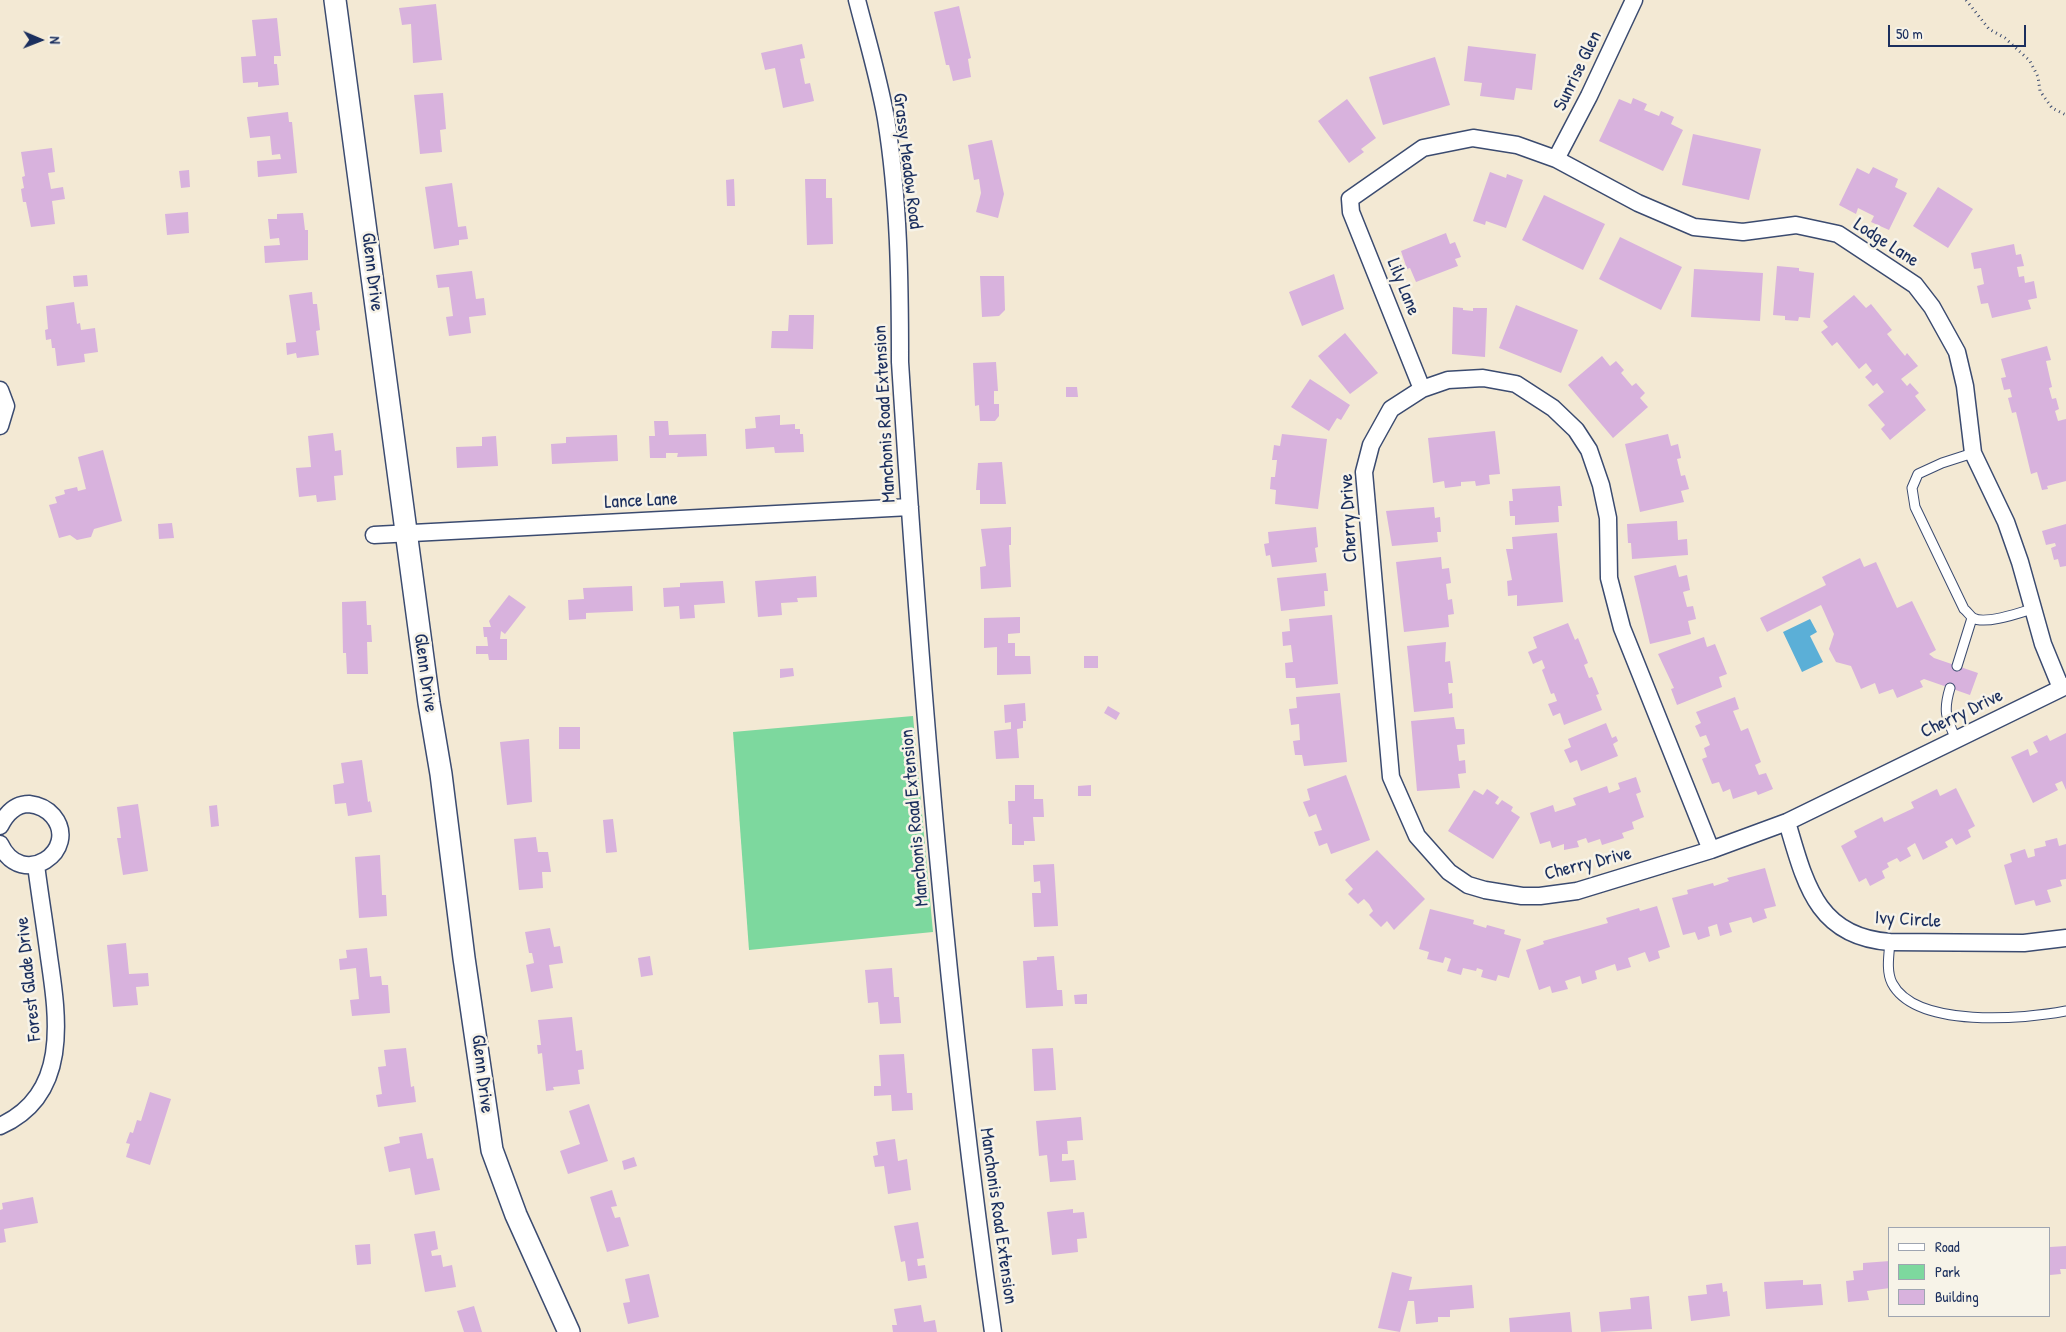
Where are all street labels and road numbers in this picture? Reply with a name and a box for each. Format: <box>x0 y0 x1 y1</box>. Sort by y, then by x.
street label: Sunrise Glen <box>1549 27 1607 115</box>
street label: Grassy Meadow Road <box>887 92 927 230</box>
street label: Lodge Lane <box>1849 214 1923 272</box>
street label: Glenn Drive <box>356 231 388 313</box>
street label: Lily Lane <box>1381 255 1425 319</box>
street label: Manchonis Road Extension <box>869 325 901 503</box>
street label: Cherry Drive <box>1335 473 1363 563</box>
street label: Lance Lane <box>604 488 678 514</box>
street label: Glenn Drive <box>408 632 442 714</box>
street label: Cherry Drive <box>1917 684 2007 744</box>
street label: Manchonis Road Extension <box>896 728 934 908</box>
street label: Cherry Drive <box>1542 842 1634 886</box>
street label: Ivy Circle <box>1874 907 1942 933</box>
street label: Forest Glade Drive <box>11 916 47 1042</box>
street label: Glenn Drive <box>466 1033 498 1115</box>
street label: Manchonis Road Extension <box>974 1126 1022 1306</box>

